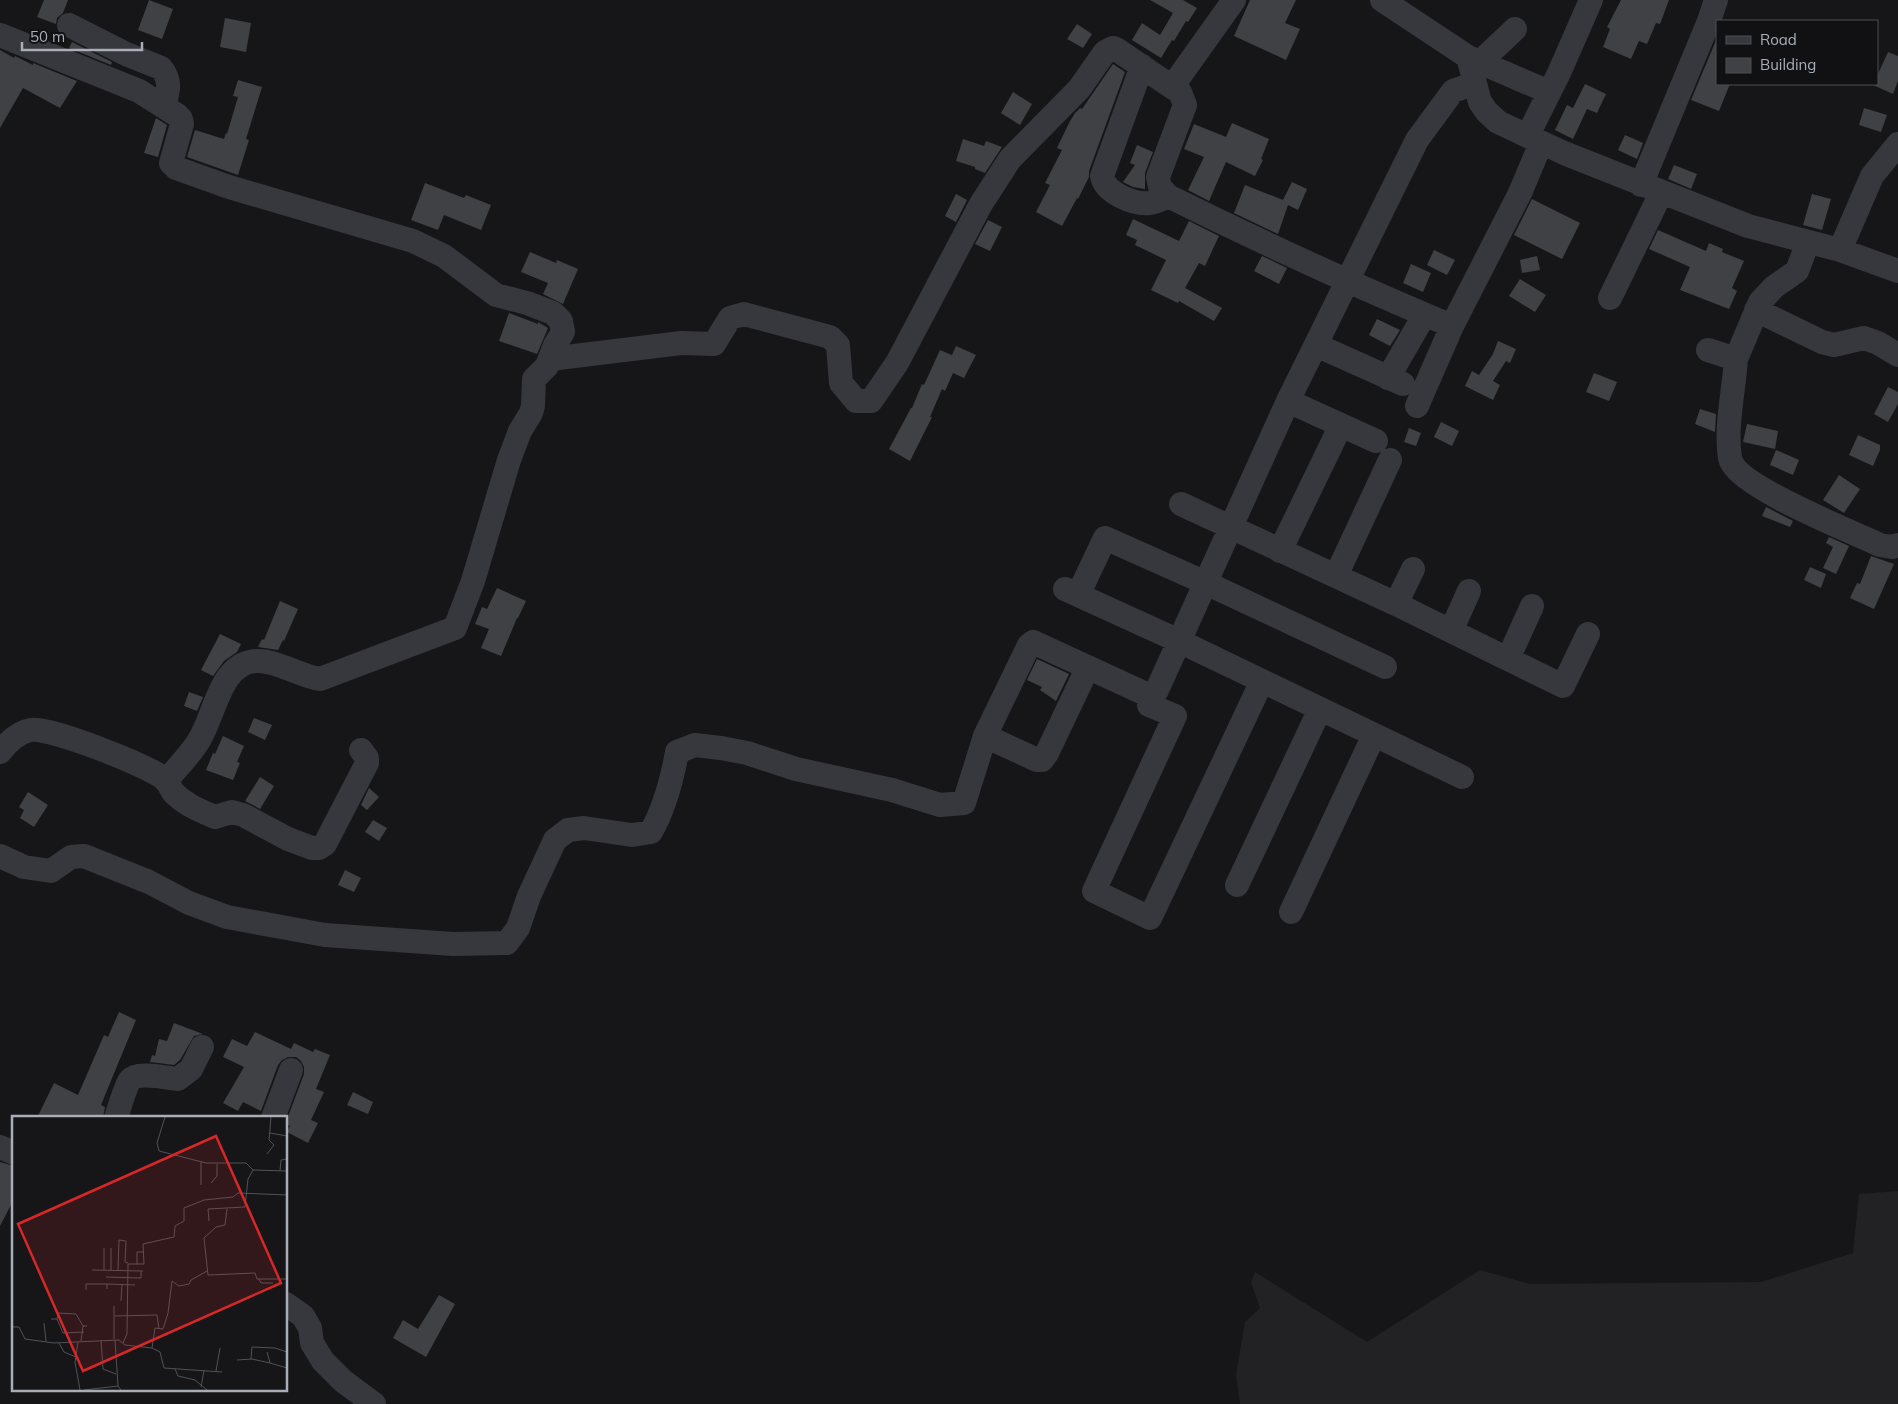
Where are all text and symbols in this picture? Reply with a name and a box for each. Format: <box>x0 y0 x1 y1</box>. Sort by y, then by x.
scale bar <box>22 20 142 52</box>
legend <box>1716 20 1878 85</box>
text: 50 m <box>30 27 65 46</box>
text: Road <box>1760 30 1797 49</box>
text: Building <box>1760 55 1816 74</box>
inset map <box>12 1116 288 1392</box>

